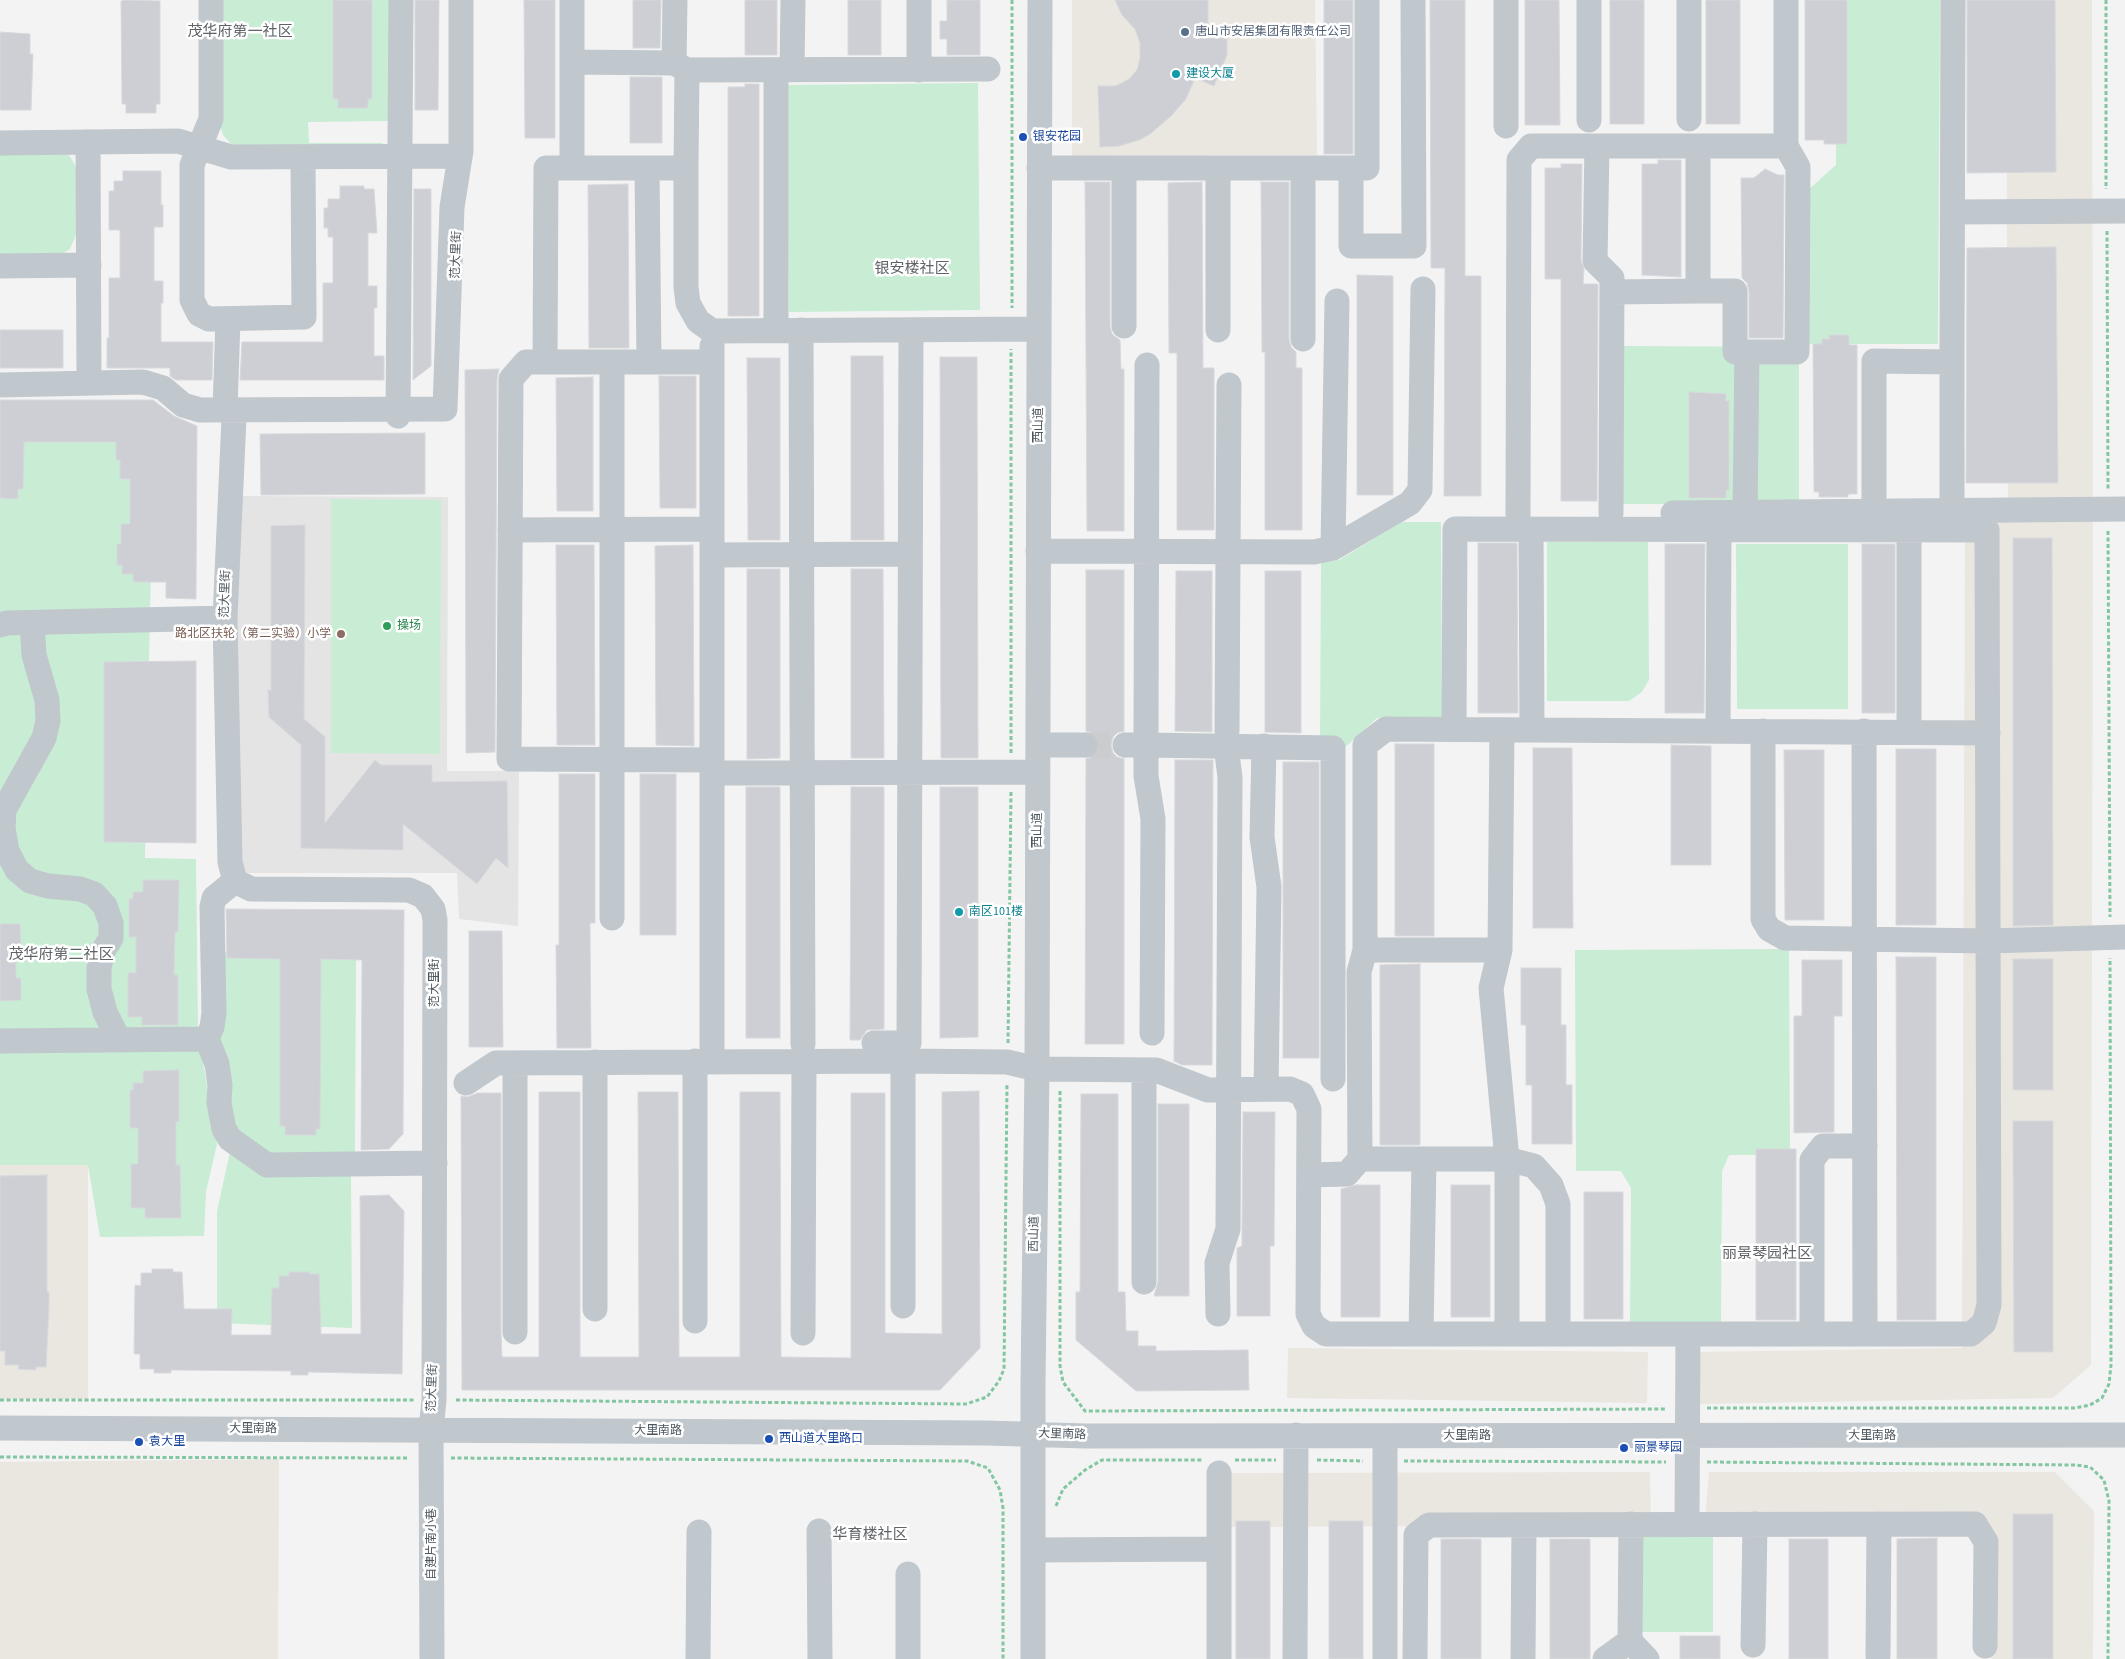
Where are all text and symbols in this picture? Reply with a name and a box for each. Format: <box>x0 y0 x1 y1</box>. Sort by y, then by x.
district label: 茂华府第一社区 <box>188 24 292 42</box>
place label: 唐山市安居集团有限责任公司 <box>1195 25 1351 39</box>
marker: 唐山市安居集团有限责任公司 <box>1179 26 1191 38</box>
place label: 建设大厦 <box>1186 67 1234 81</box>
marker: 建设大厦 <box>1170 68 1182 80</box>
place label: 银安花园 <box>1033 130 1081 144</box>
marker: 银安花园 <box>1017 131 1029 143</box>
street label: 范大里街 <box>449 231 465 279</box>
district label: 银安楼社区 <box>875 261 949 279</box>
street label: 西山道 <box>1032 407 1046 443</box>
street label: 范大里街 <box>218 570 234 618</box>
place label: 操场 <box>397 619 421 633</box>
marker: 操场 <box>381 620 393 632</box>
place label: 路北区扶轮（第二实验）小学 <box>175 627 331 641</box>
marker: 路北区扶轮（第二实验）小学 <box>335 628 347 640</box>
street label: 西山道 <box>1031 812 1045 848</box>
place label: 南区101楼 <box>969 905 1023 919</box>
marker: 南区101楼 <box>953 906 965 918</box>
district label: 茂华府第二社区 <box>9 947 113 965</box>
street label: 范大里街 <box>428 959 442 1007</box>
street label: 西山道 <box>1027 1216 1043 1252</box>
district label: 丽景琴园社区 <box>1722 1246 1812 1264</box>
street label: 范大里街 <box>425 1364 441 1412</box>
street label: 大里南路 <box>229 1422 277 1436</box>
street label: 大里南路 <box>634 1424 682 1438</box>
street label: 大里南路 <box>1038 1427 1086 1443</box>
street label: 大里南路 <box>1443 1429 1491 1443</box>
street label: 大里南路 <box>1848 1429 1896 1443</box>
place label: 西山道大里路口 <box>779 1432 863 1446</box>
marker: 西山道大里路口 <box>763 1433 775 1445</box>
place label: 袁大里 <box>149 1435 185 1449</box>
marker: 袁大里 <box>133 1436 145 1448</box>
place label: 丽景琴园 <box>1634 1441 1682 1455</box>
marker: 丽景琴园 <box>1618 1442 1630 1454</box>
street label: 自建片南小巷 <box>425 1508 439 1580</box>
district label: 华育楼社区 <box>833 1527 907 1545</box>

